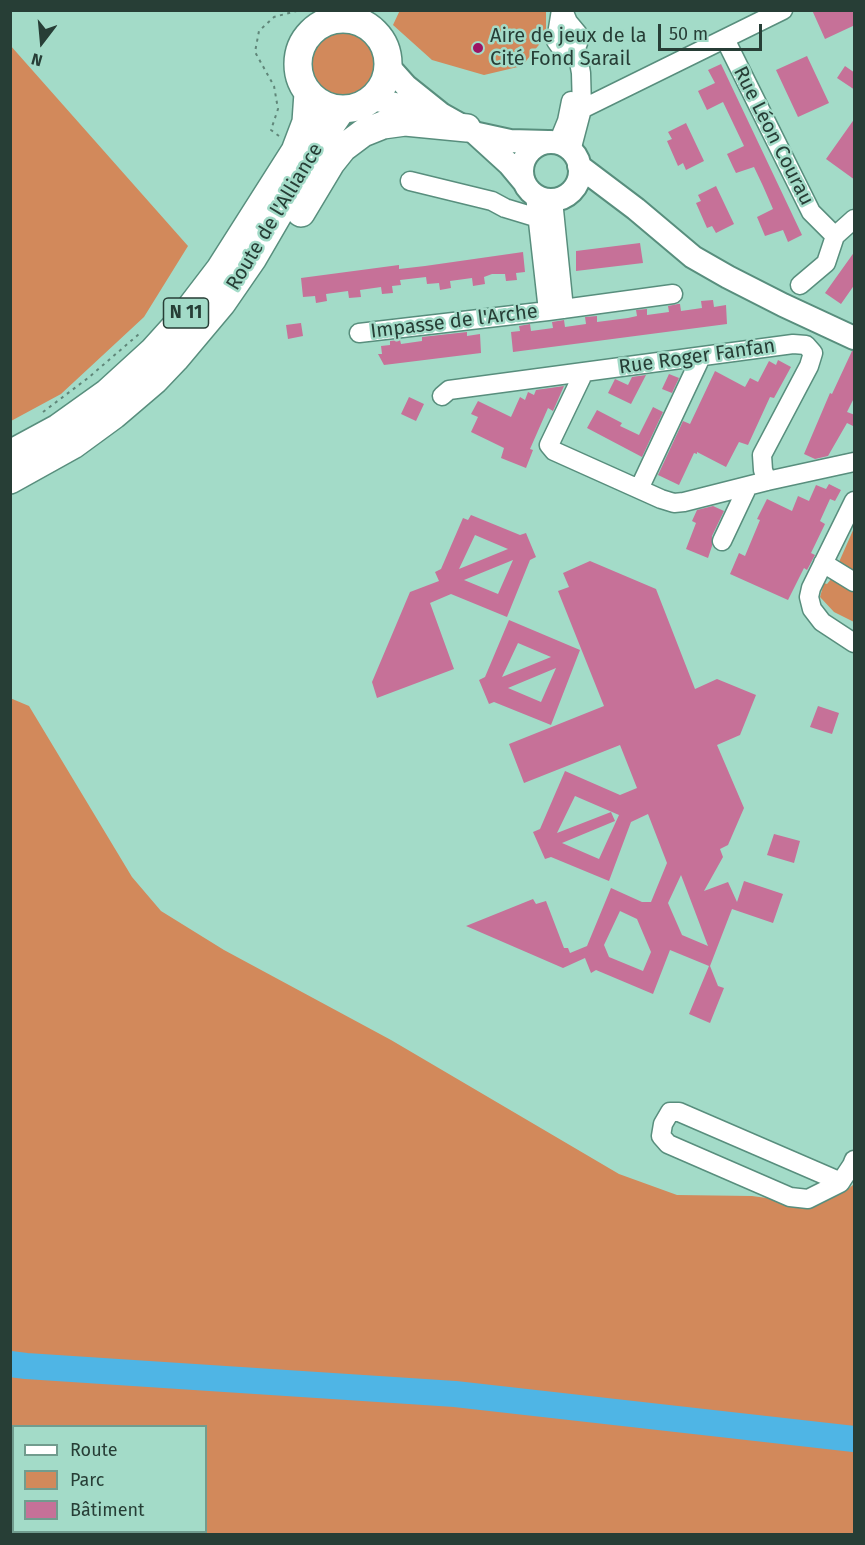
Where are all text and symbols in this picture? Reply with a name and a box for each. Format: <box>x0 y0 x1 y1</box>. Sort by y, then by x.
north arrow <box>12 12 72 72</box>
scale bar <box>661 12 764 50</box>
text: 50 m <box>669 23 708 45</box>
place label: Aire de jeux de la Cité Fond Sarail <box>490 24 647 71</box>
marker: Aire de jeux de la Cité Fond Sarail <box>471 41 485 55</box>
text: N <box>29 49 45 70</box>
street label: Rue Léon Courau <box>728 63 818 209</box>
street label: Route de l'Alliance <box>222 139 328 295</box>
road number: N 11 <box>164 298 208 328</box>
street label: Impasse de l'Arche <box>369 300 539 344</box>
street label: Rue Roger Fanfan <box>617 334 777 380</box>
legend <box>12 1425 207 1533</box>
text: Route <box>70 1439 118 1461</box>
text: Parc <box>70 1469 104 1491</box>
text: Bâtiment <box>70 1499 145 1521</box>

